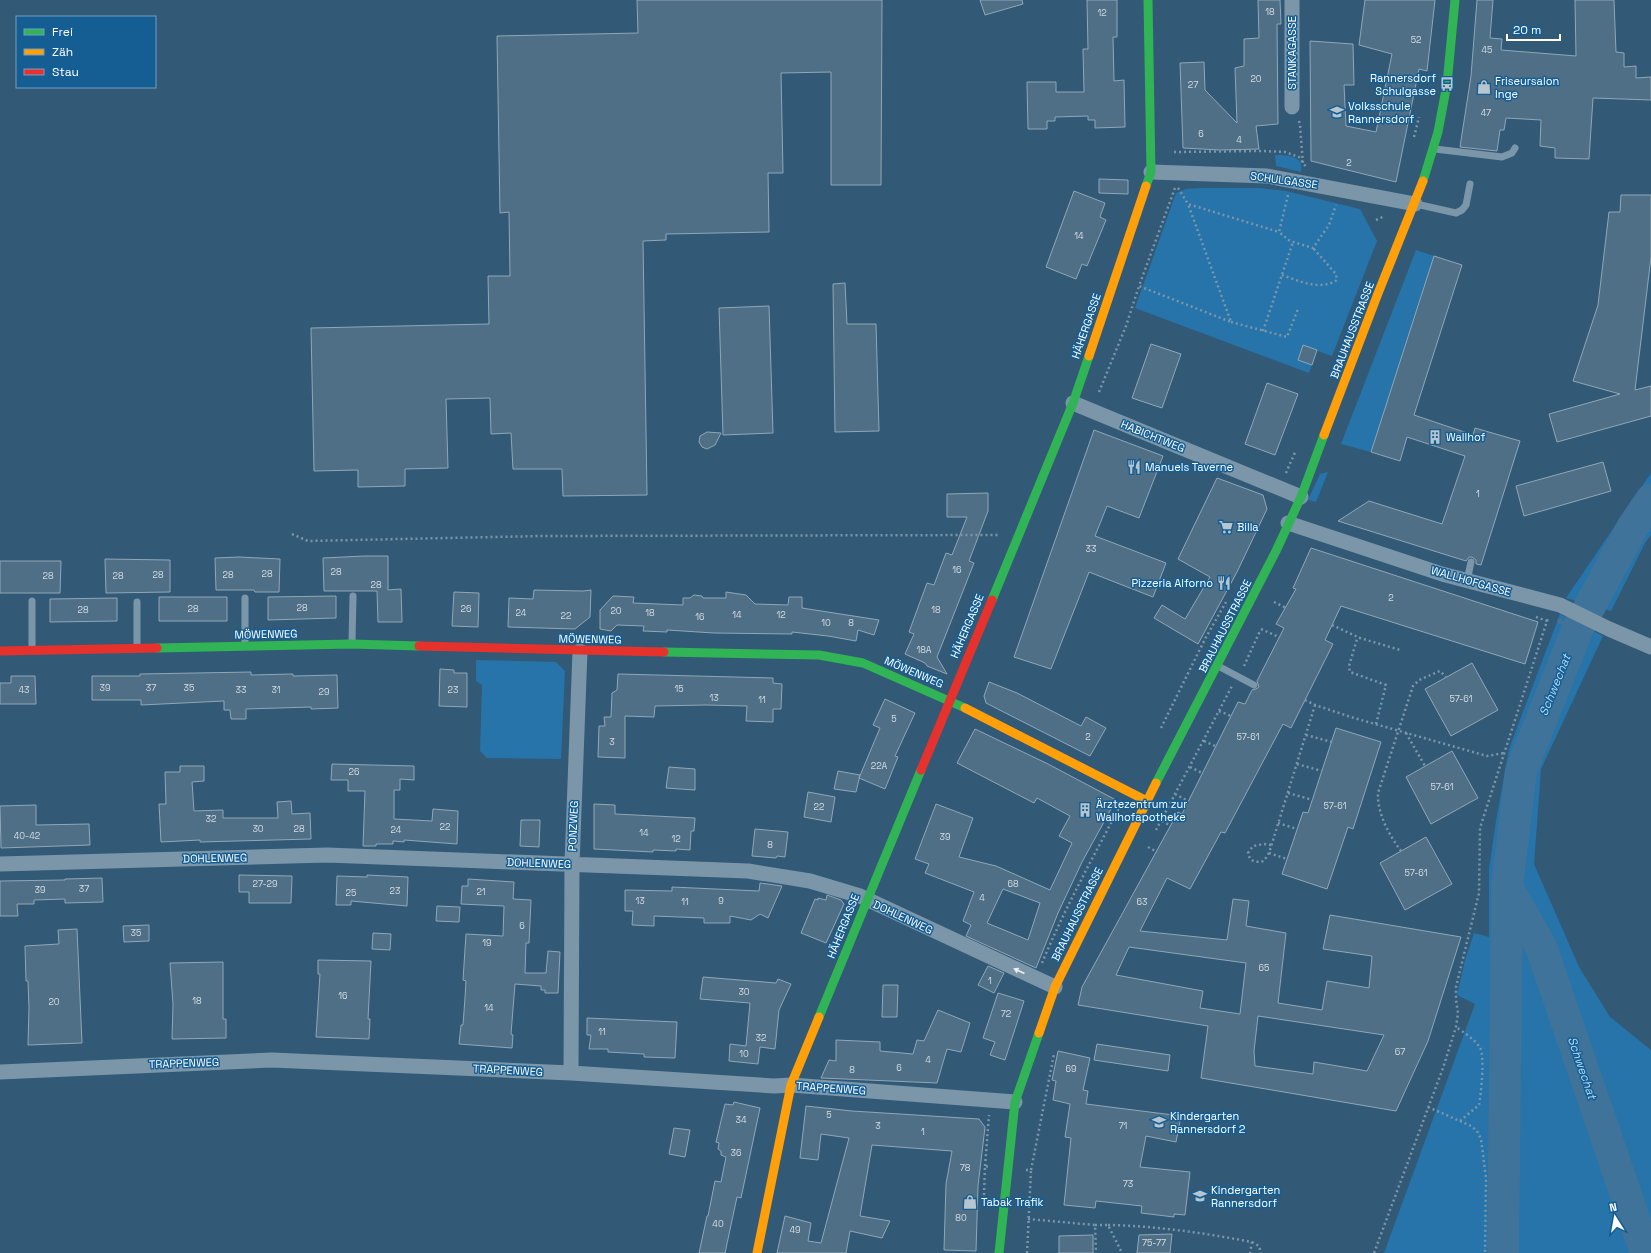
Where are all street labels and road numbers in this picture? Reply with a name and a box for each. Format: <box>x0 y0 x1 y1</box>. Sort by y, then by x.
street label: STANKAGASSE <box>1285 16 1299 90</box>
street label: SCHULGASSE <box>1249 168 1319 192</box>
street label: BRAUHAUSSTRASSE <box>1327 280 1377 380</box>
street label: HÄHERGASSE <box>1068 291 1104 361</box>
street label: HABICHTWEG <box>1119 417 1187 455</box>
street label: WALLHOFGASSE <box>1429 563 1513 599</box>
street label: BRAUHAUSSTRASSE <box>1195 577 1255 675</box>
street label: HÄHERGASSE <box>947 592 987 660</box>
street label: MÖWENWEG <box>234 625 298 642</box>
street label: MÖWENWEG <box>558 630 622 647</box>
street label: MÖWENWEG <box>882 652 946 691</box>
street label: PONZWEG <box>565 800 581 852</box>
street label: DOHLENWEG <box>183 850 247 866</box>
street label: DOHLENWEG <box>507 855 571 871</box>
street label: BRAUHAUSSTRASSE <box>1048 865 1106 963</box>
street label: HÄHERGASSE <box>824 892 862 960</box>
street label: DOHLENWEG <box>871 897 935 937</box>
street label: TRAPPENWEG <box>149 1055 219 1071</box>
street label: TRAPPENWEG <box>473 1061 543 1079</box>
street label: TRAPPENWEG <box>796 1079 866 1097</box>

